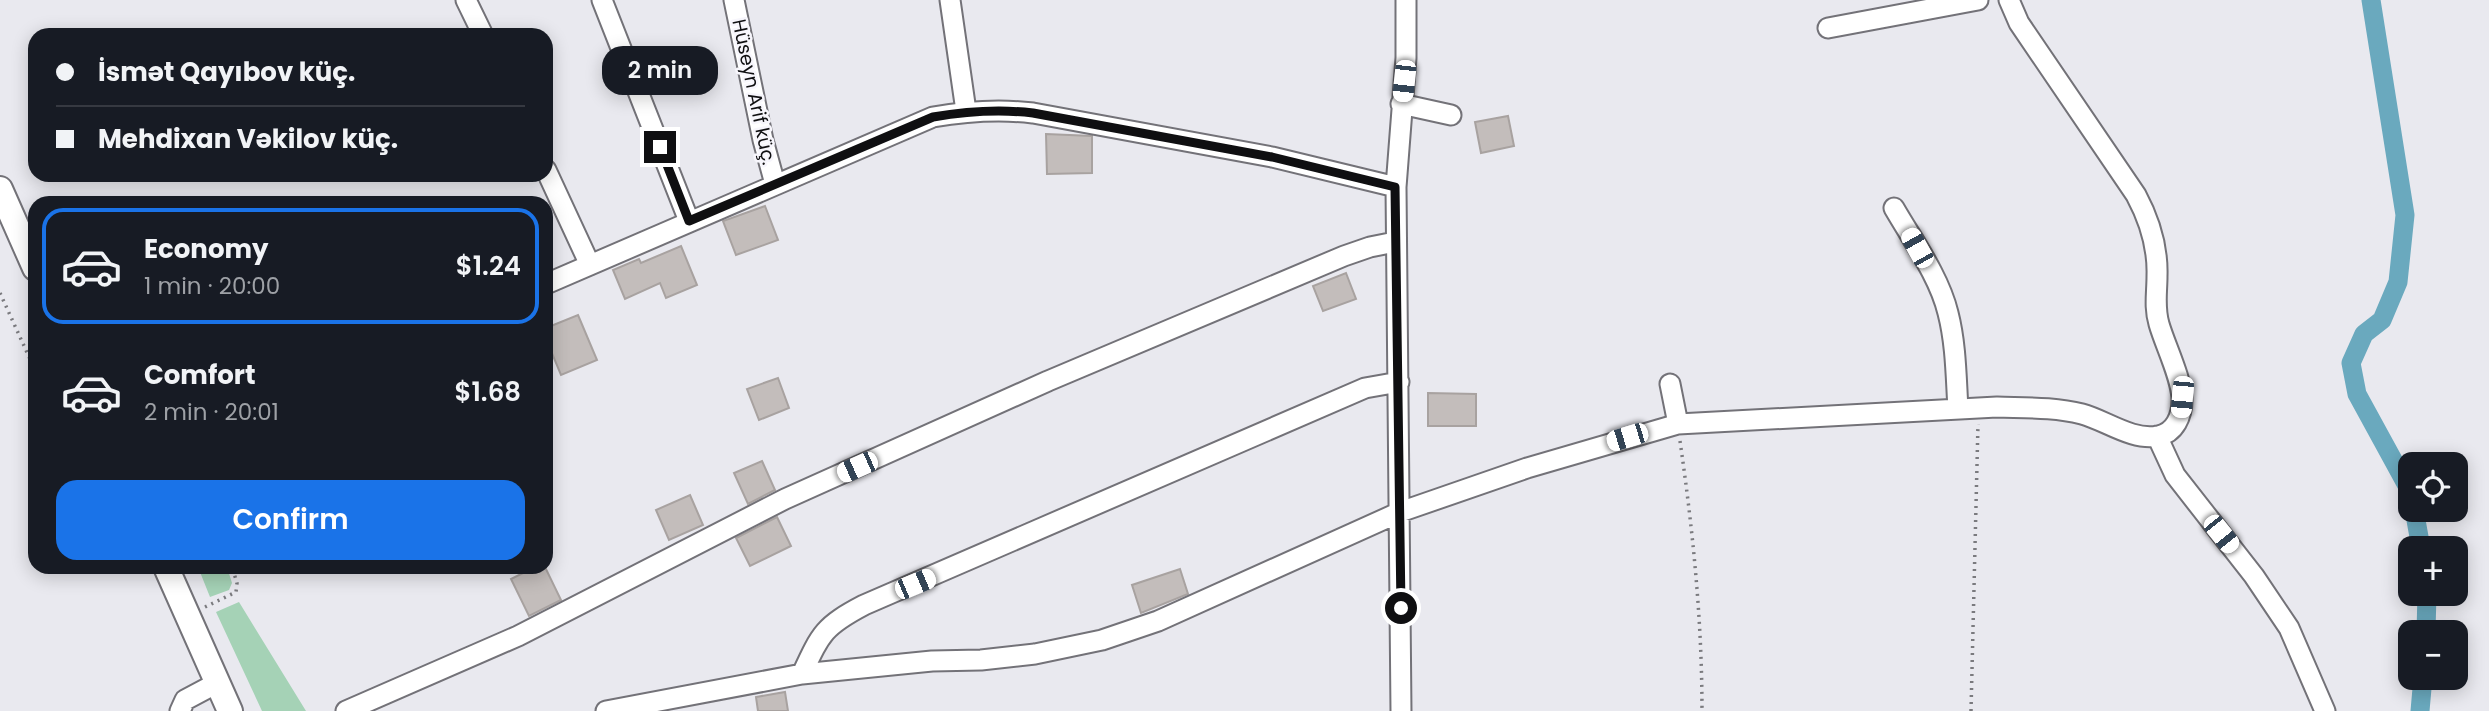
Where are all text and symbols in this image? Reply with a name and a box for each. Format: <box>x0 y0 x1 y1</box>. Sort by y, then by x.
street label: Hüseyn Arif küç. <box>725 17 783 167</box>
callout: 2 min <box>602 46 718 94</box>
text: İsmət Qayıbov küç. <box>98 54 355 90</box>
text: 2 min <box>628 54 692 86</box>
car <box>1392 59 1417 103</box>
text: Mehdixan Vəkilov küç. <box>98 121 398 157</box>
route end <box>644 131 676 163</box>
car <box>1898 225 1937 271</box>
text: Economy <box>144 231 268 267</box>
icon: car <box>60 235 123 298</box>
text: $1.24 <box>456 248 521 284</box>
text: 1 min · 20:00 <box>144 270 280 302</box>
text: Comfort <box>144 357 256 393</box>
icon: car <box>60 361 123 424</box>
text: $1.68 <box>454 374 521 410</box>
car <box>2170 375 2195 419</box>
text: 2 min · 20:01 <box>144 396 279 428</box>
car <box>1604 421 1651 453</box>
car <box>834 449 881 485</box>
map controls <box>2398 452 2468 690</box>
button: locate <box>2398 452 2468 522</box>
button: Confirm <box>56 480 525 560</box>
car <box>2200 511 2243 557</box>
button: + <box>2398 536 2468 606</box>
car <box>892 566 939 602</box>
route start <box>1385 592 1417 624</box>
button: − <box>2398 620 2468 690</box>

